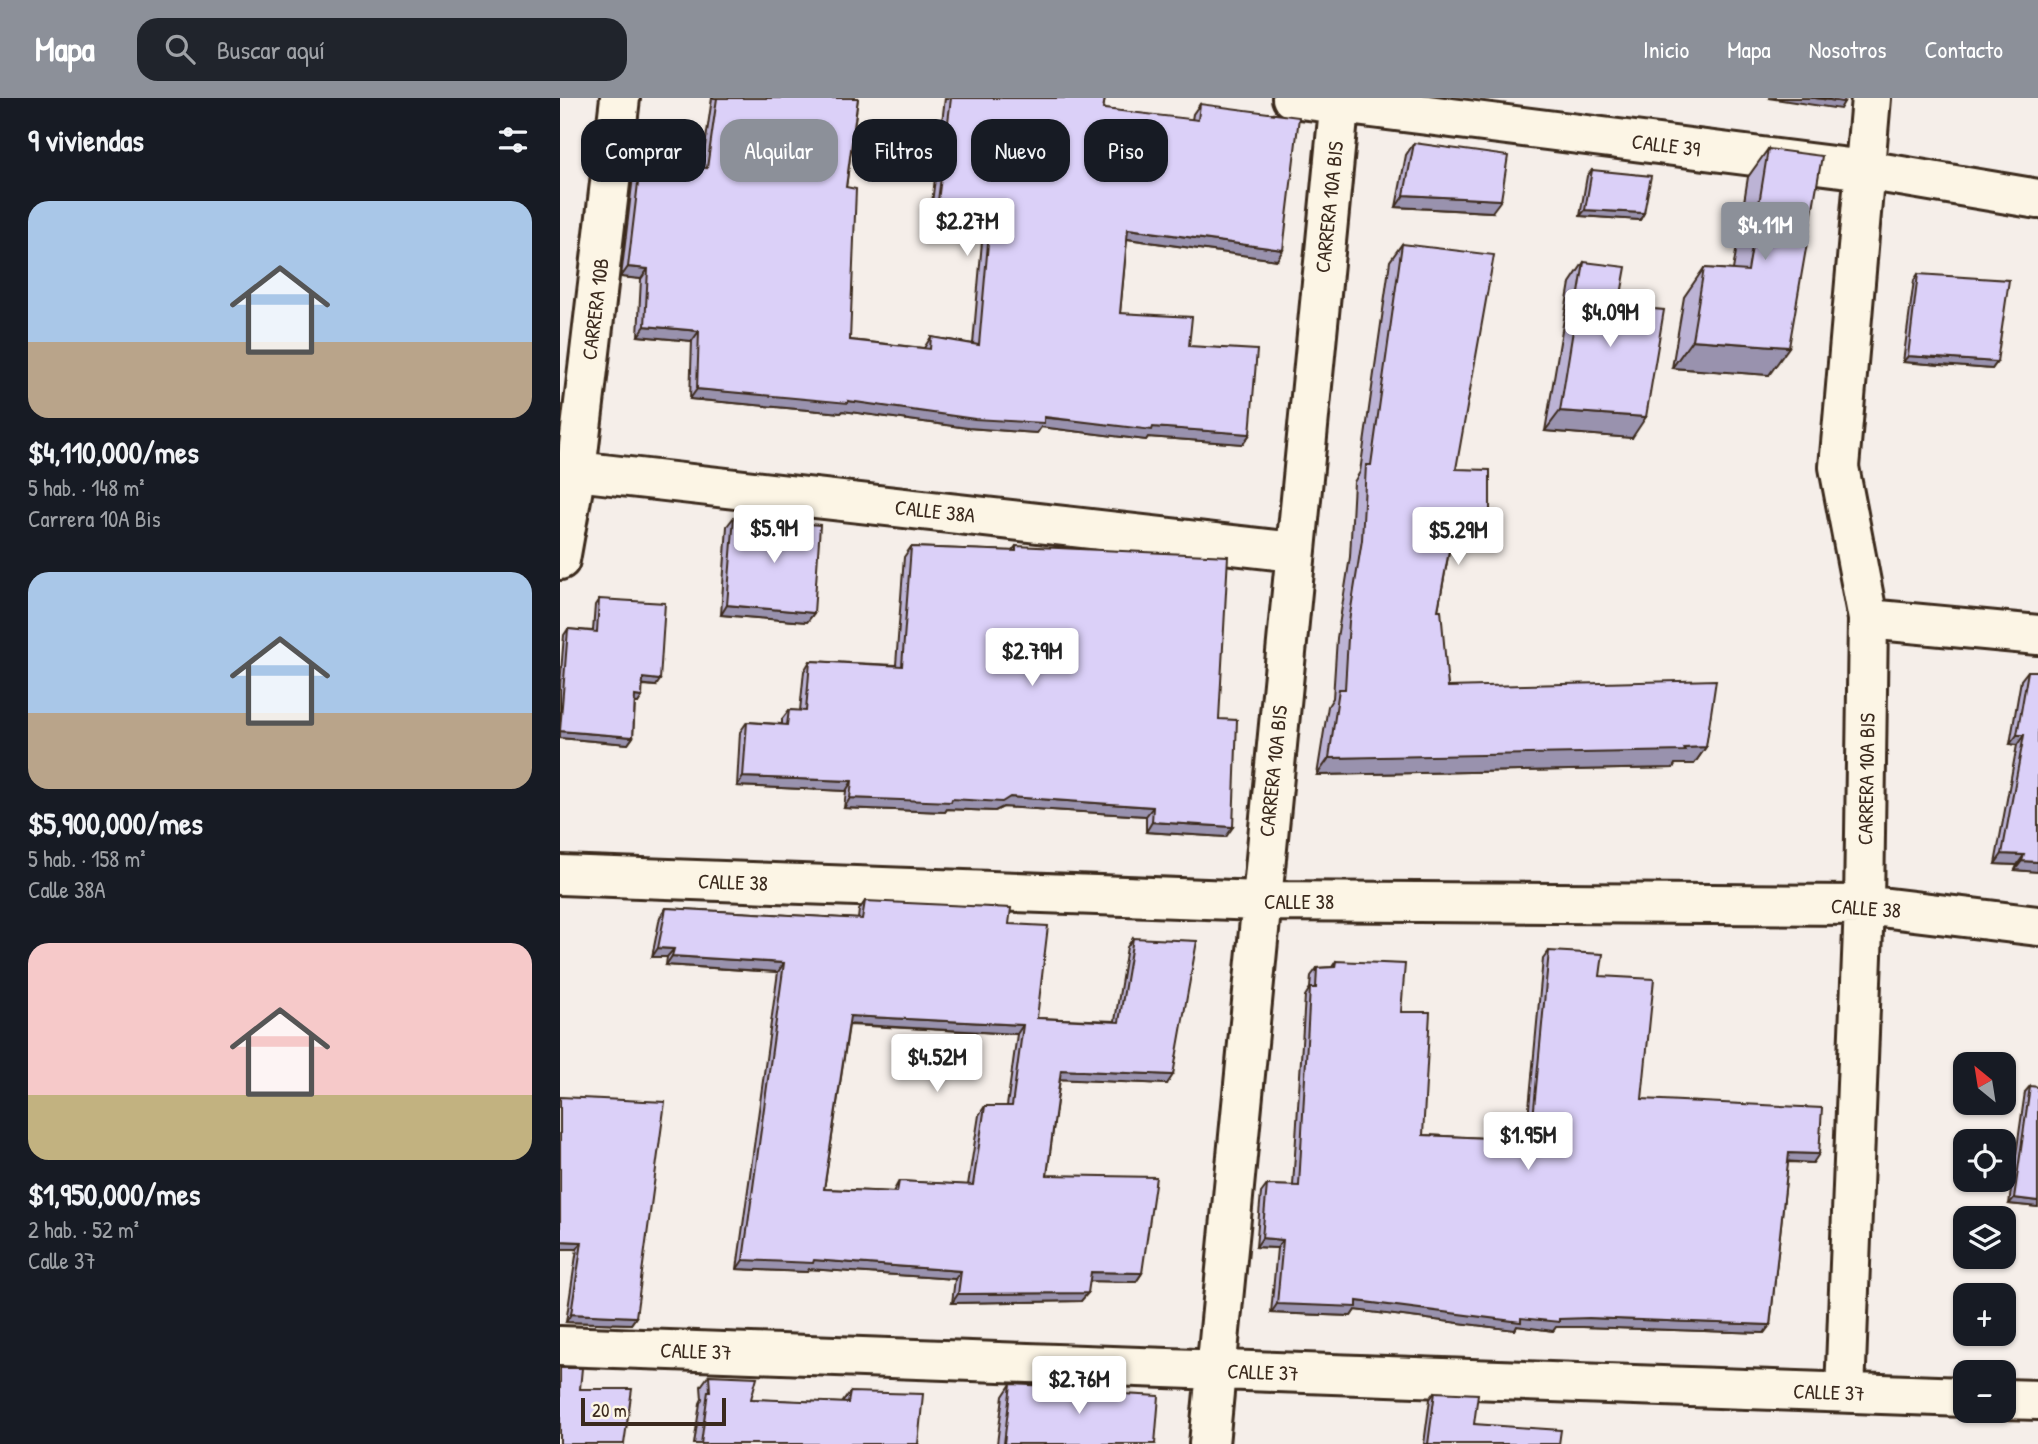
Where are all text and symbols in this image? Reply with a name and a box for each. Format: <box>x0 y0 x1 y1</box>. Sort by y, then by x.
search box <box>137 18 627 81</box>
text: Mapa <box>35 27 95 71</box>
icon: search <box>161 30 199 68</box>
text: Buscar aquí <box>217 32 325 67</box>
text: Inicio <box>1643 33 1689 65</box>
text: Mapa <box>1727 33 1771 65</box>
text: Nosotros <box>1809 33 1886 65</box>
text: Contacto <box>1924 33 2003 65</box>
chip: Comprar <box>581 119 706 182</box>
chip: Alquilar <box>720 119 838 182</box>
chip: Filtros <box>852 119 957 182</box>
chip: Nuevo <box>971 119 1070 182</box>
chip: Piso <box>1084 119 1168 182</box>
text: 9 viviendas <box>28 120 144 160</box>
icon: filters <box>494 121 532 159</box>
street label: CALLE 39 <box>1630 126 1702 164</box>
street label: CARRERA 10A BIS <box>1308 139 1350 274</box>
pin: $2.27M <box>910 198 1024 258</box>
pin: $4.11M <box>1708 202 1822 262</box>
text: $2.27M <box>935 205 999 236</box>
text: $4.11M <box>1737 209 1793 240</box>
icon: home <box>217 247 343 373</box>
street label: CARRERA 10B <box>574 256 616 362</box>
pin: $4.09M <box>1553 289 1667 349</box>
text: $4.09M <box>1581 296 1639 327</box>
text: $4,110,000/mes <box>28 432 199 472</box>
text: 5 hab. · 148 m² <box>28 472 144 503</box>
street label: CALLE 38A <box>894 492 976 530</box>
text: Carrera 10A Bis <box>28 503 160 534</box>
pin: $5.9M <box>725 505 823 565</box>
pin: $5.29M <box>1401 508 1515 567</box>
text: $5.9M <box>750 512 798 543</box>
text: $5.29M <box>1428 514 1488 545</box>
icon: home <box>217 618 343 744</box>
pin: $2.79M <box>975 628 1089 688</box>
text: $2.79M <box>1002 635 1062 666</box>
street label: CARRERA 10A BIS <box>1252 703 1294 838</box>
street label: CARRERA 10A BIS <box>1850 712 1882 845</box>
text: $5,900,000/mes <box>28 803 203 843</box>
text: 5 hab. · 158 m² <box>28 843 146 874</box>
street label: CALLE 38 <box>698 866 768 898</box>
text: Calle 38A <box>28 874 105 905</box>
street label: CALLE 38 <box>1264 887 1334 916</box>
street label: CALLE 38 <box>1830 891 1902 925</box>
icon: home <box>217 989 343 1115</box>
pin: $4.52M <box>880 1034 994 1094</box>
text: $4.52M <box>907 1041 967 1072</box>
north arrow <box>1953 1052 2016 1115</box>
map controls <box>1953 1052 2016 1423</box>
pin: $1.95M <box>1471 1112 1585 1172</box>
text: $1.95M <box>1500 1119 1556 1150</box>
button: locate <box>1953 1129 2016 1192</box>
text: $1,950,000/mes <box>28 1174 200 1214</box>
button: layers <box>1953 1206 2016 1269</box>
text: 2 hab. · 52 m² <box>28 1214 139 1245</box>
text: Calle 37 <box>28 1245 96 1276</box>
button: + <box>1953 1283 2016 1346</box>
street label: CALLE 37 <box>660 1335 732 1367</box>
pin: $2.76M <box>1022 1356 1136 1416</box>
street label: CALLE 37 <box>1227 1356 1299 1388</box>
button: − <box>1953 1360 2016 1423</box>
text: $2.76M <box>1048 1363 1110 1394</box>
street label: CALLE 37 <box>1793 1376 1865 1408</box>
scale bar <box>581 1395 726 1427</box>
text: 20 m <box>592 1397 627 1423</box>

